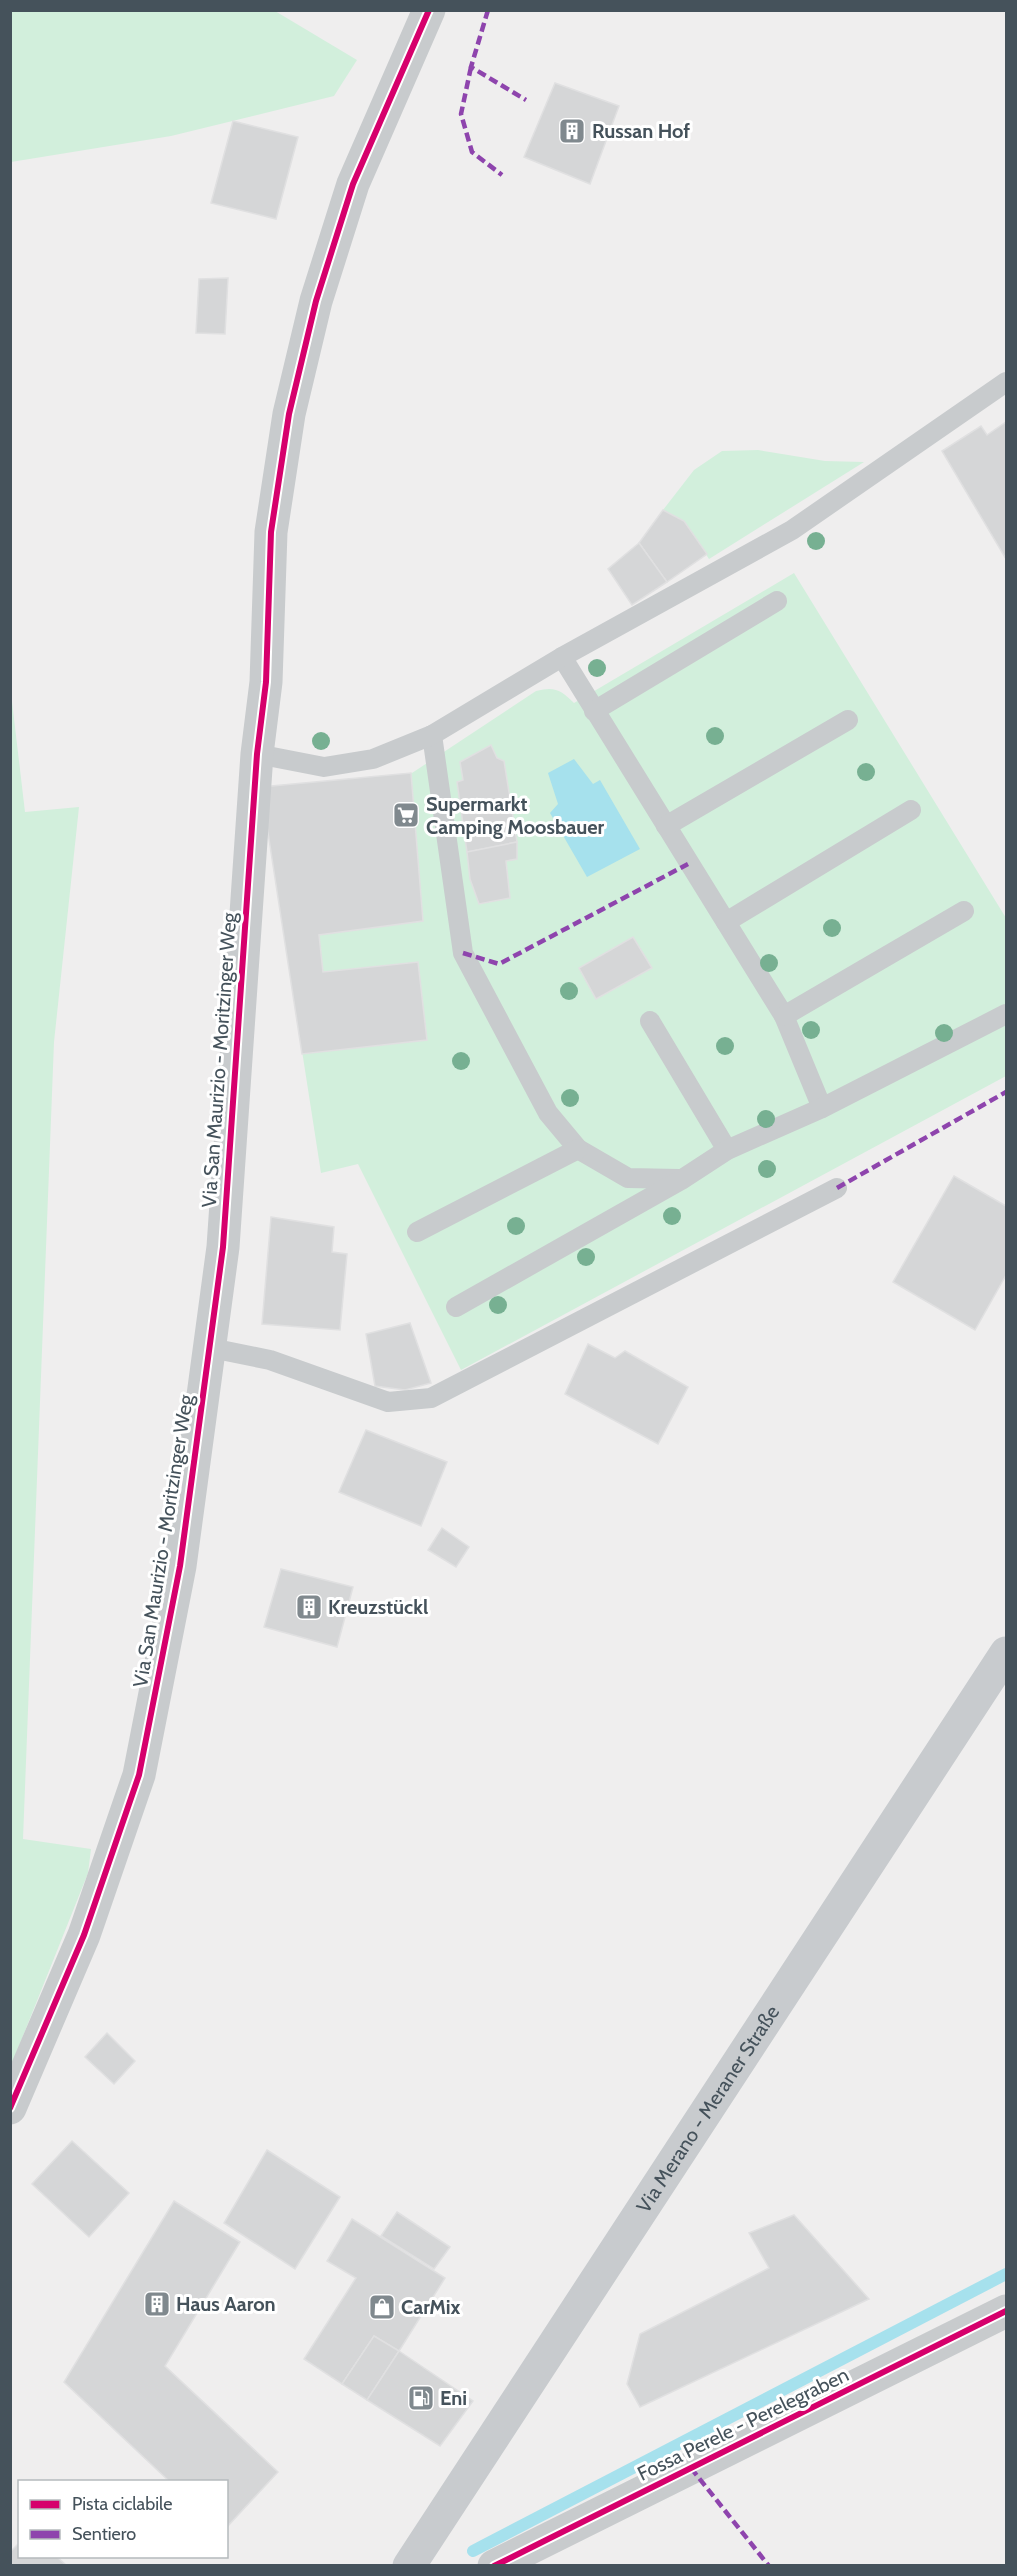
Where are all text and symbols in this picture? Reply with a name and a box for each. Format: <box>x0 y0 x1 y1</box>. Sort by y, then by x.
building icon: Russan Hof <box>557 116 587 146</box>
place label: Russan Hof <box>592 119 690 143</box>
place label: Supermarkt Camping Moosbauer <box>426 792 605 839</box>
supermarket icon: Supermarkt Camping Moosbauer <box>391 800 421 830</box>
street label: Via San Maurizio - Moritzinger Weg <box>197 911 241 1208</box>
street label: Via San Maurizio - Moritzinger Weg <box>128 1392 198 1689</box>
building icon: Kreuzstückl <box>294 1592 324 1622</box>
place label: Kreuzstückl <box>328 1595 428 1619</box>
street label: Via Merano - Meraner Straße <box>631 2001 784 2217</box>
building icon: Haus Aaron <box>142 2289 172 2319</box>
place label: Haus Aaron <box>176 2292 276 2316</box>
shop icon: CarMix <box>367 2292 397 2322</box>
place label: CarMix <box>401 2295 460 2319</box>
street label: Fossa Perele - Perelegraben <box>633 2362 853 2486</box>
fuel station icon: Eni <box>406 2383 436 2413</box>
place label: Eni <box>440 2386 467 2410</box>
legend <box>18 2480 228 2558</box>
text: Pista ciclabile <box>72 2493 172 2515</box>
text: Sentiero <box>72 2523 136 2545</box>

